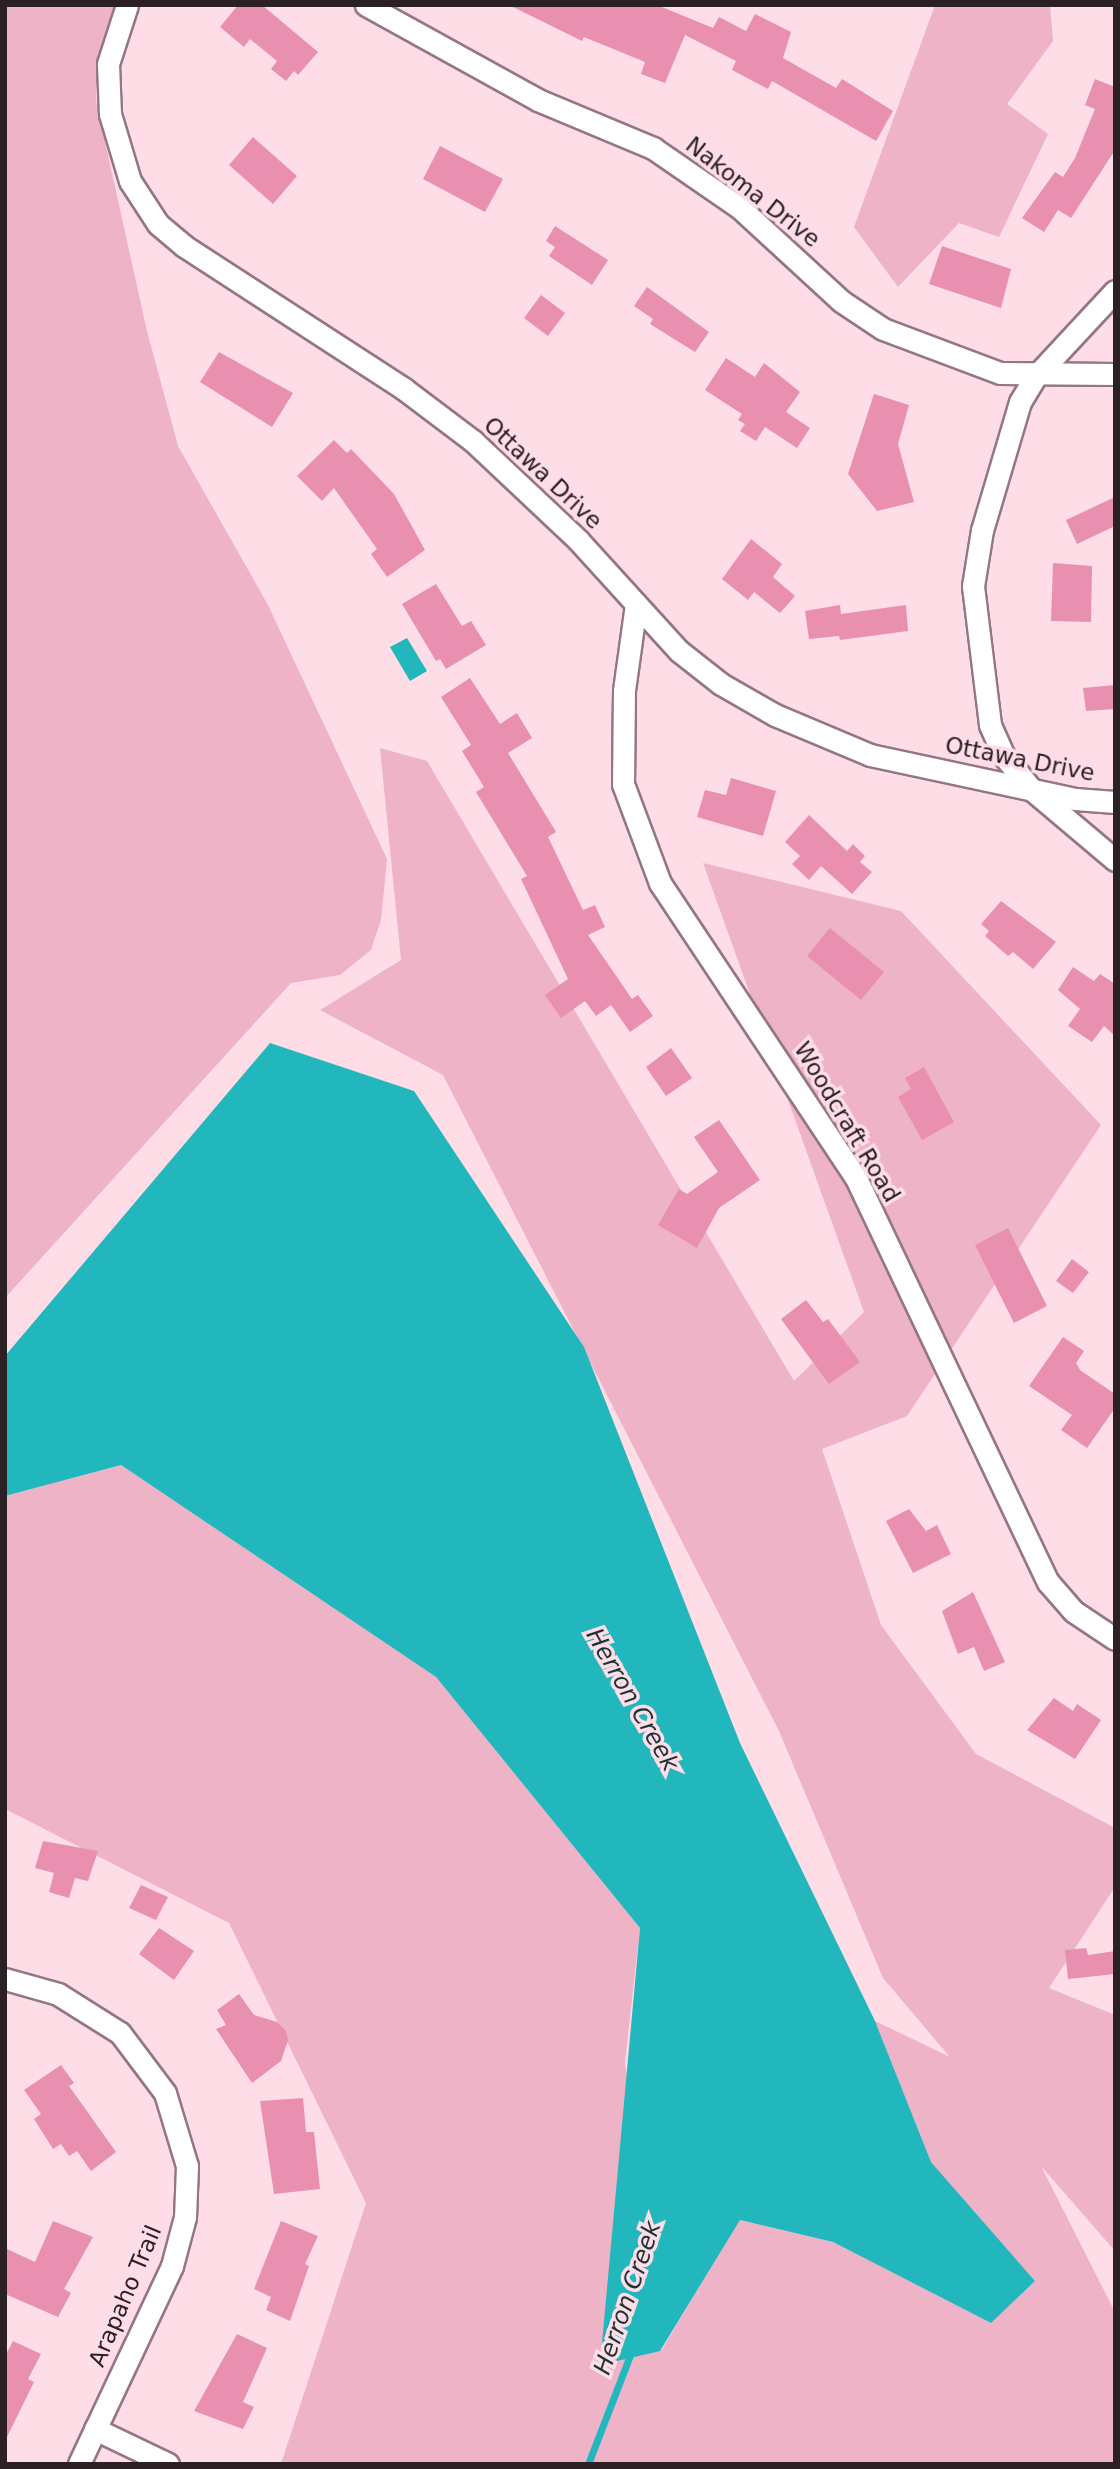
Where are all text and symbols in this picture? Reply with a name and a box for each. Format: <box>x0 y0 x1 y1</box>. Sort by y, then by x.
street label: Nakoma Drive <box>680 131 826 253</box>
street label: Ottawa Drive <box>478 411 608 535</box>
street label: Ottawa Drive <box>943 731 1097 787</box>
street label: Woodcraft Road <box>788 1037 906 1207</box>
water label: Herron Creek <box>579 1623 685 1777</box>
water label: Herron Creek <box>588 2218 668 2378</box>
street label: Arapaho Trail <box>83 2221 167 2371</box>

